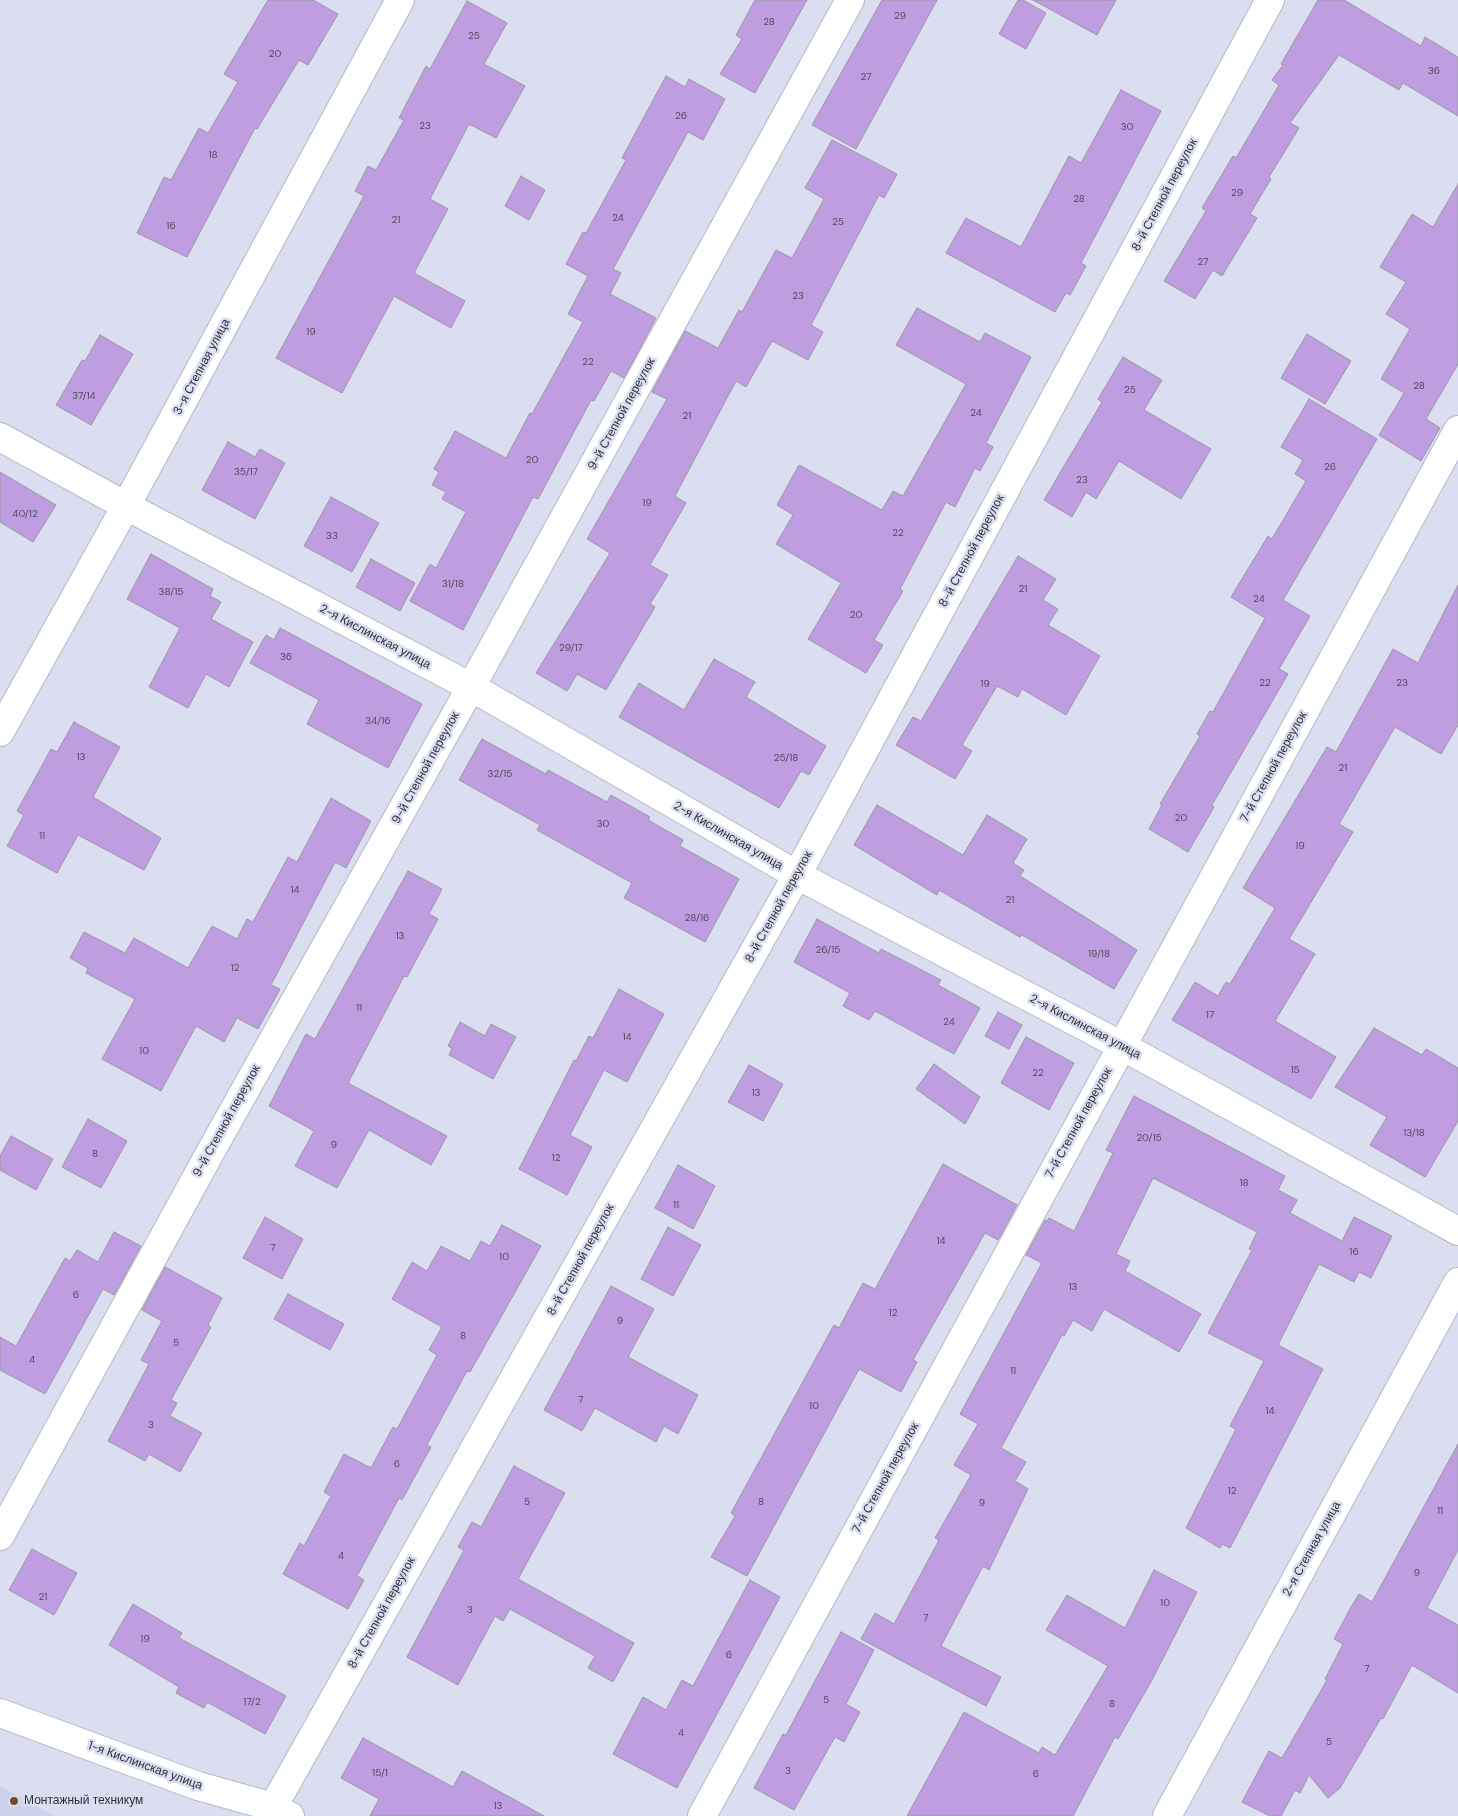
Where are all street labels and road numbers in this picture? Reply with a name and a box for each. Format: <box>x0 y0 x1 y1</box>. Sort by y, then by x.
street label: 8-й Степной переулок <box>1129 136 1201 254</box>
street label: 3-я Степная улица <box>171 317 233 417</box>
street label: 9-й Степной переулок <box>585 356 659 472</box>
street label: 8-й Степной переулок <box>936 492 1008 610</box>
street label: 2-я Кислинская улица <box>317 602 433 672</box>
street label: 7-й Степной переулок <box>1238 709 1310 825</box>
street label: 9-й Степной переулок <box>389 710 463 826</box>
street label: 2-я Кислинская улица <box>671 799 785 873</box>
street label: 8-й Степной переулок <box>742 849 816 965</box>
street label: 2-я Кислинская улица <box>1027 992 1143 1062</box>
street label: 9-й Степной переулок <box>190 1063 264 1179</box>
street label: 7-й Степной переулок <box>1043 1065 1115 1181</box>
street label: 8-й Степной переулок <box>544 1202 618 1318</box>
street label: 7-й Степной переулок <box>850 1420 922 1536</box>
street label: 2-я Степная улица <box>1280 1499 1344 1599</box>
street label: 8-й Степной переулок <box>345 1555 419 1671</box>
street label: 1-я Кислинская улица <box>86 1739 204 1793</box>

